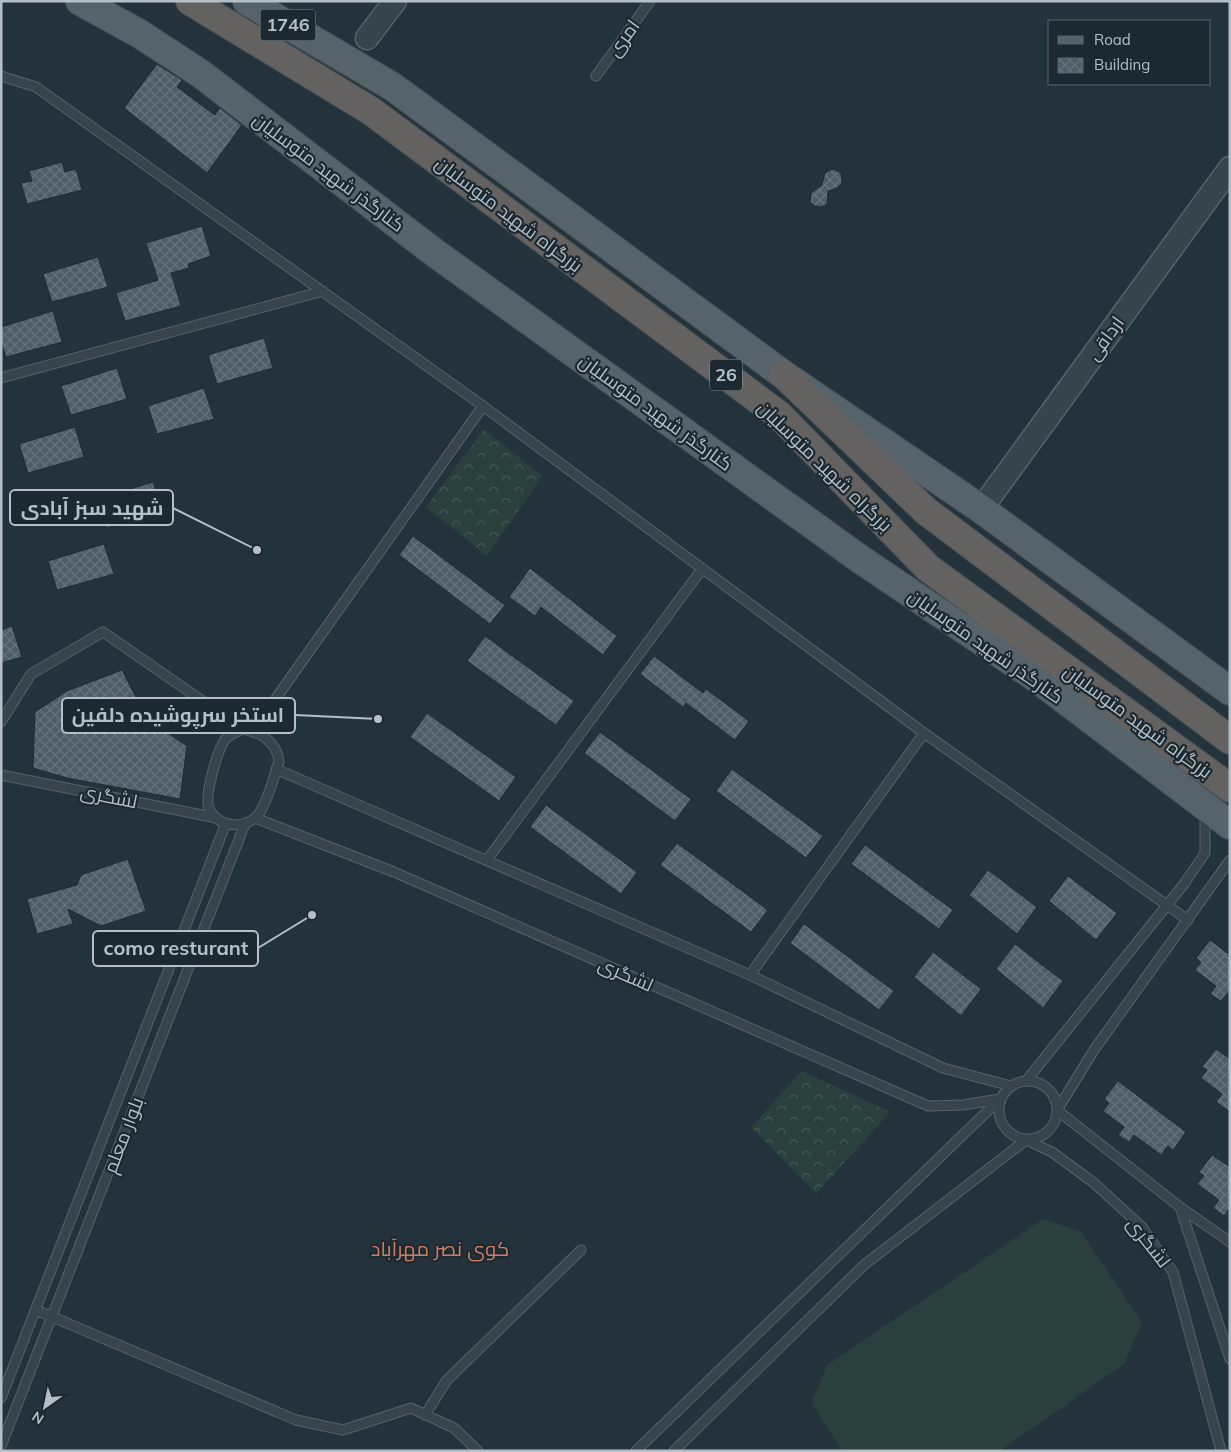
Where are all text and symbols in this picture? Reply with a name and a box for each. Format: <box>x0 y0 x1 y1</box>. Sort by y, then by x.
road number: 1746 <box>260 10 316 40</box>
street label: امری <box>602 15 644 61</box>
legend <box>1048 20 1211 85</box>
text: Road <box>1094 30 1131 49</box>
text: Building <box>1094 55 1150 74</box>
street label: کنارگذر شهید متوسلیان <box>248 107 410 237</box>
street label: بزرگراه شهید متوسلیان <box>430 151 588 277</box>
street label: ارداقی <box>1081 311 1129 365</box>
street label: کنارگذر شهید متوسلیان <box>574 348 738 476</box>
road number: 26 <box>710 360 742 390</box>
street label: بزرگراه شهید متوسلیان <box>752 395 898 537</box>
callout: شهید سبز آبادی <box>10 490 173 525</box>
text: شهید سبز آبادی <box>21 495 163 521</box>
street label: کنارگذر شهید متوسلیان <box>904 583 1068 709</box>
street label: بزرگراه شهید متوسلیان <box>1059 659 1217 783</box>
callout: استخر سرپوشیده دلفین <box>62 698 295 733</box>
text: استخر سرپوشیده دلفین <box>72 702 284 729</box>
street label: لشگری <box>78 779 140 813</box>
callout: como resturant <box>93 931 258 966</box>
text: como resturant <box>104 935 249 960</box>
street label: لشگری <box>595 951 657 997</box>
street label: بلوار معلم <box>98 1094 150 1177</box>
street label: لشگری <box>1122 1212 1176 1272</box>
district label: کوی نصر مهرآباد <box>371 1236 509 1262</box>
north arrow <box>20 1382 70 1432</box>
text: N <box>29 1407 47 1428</box>

